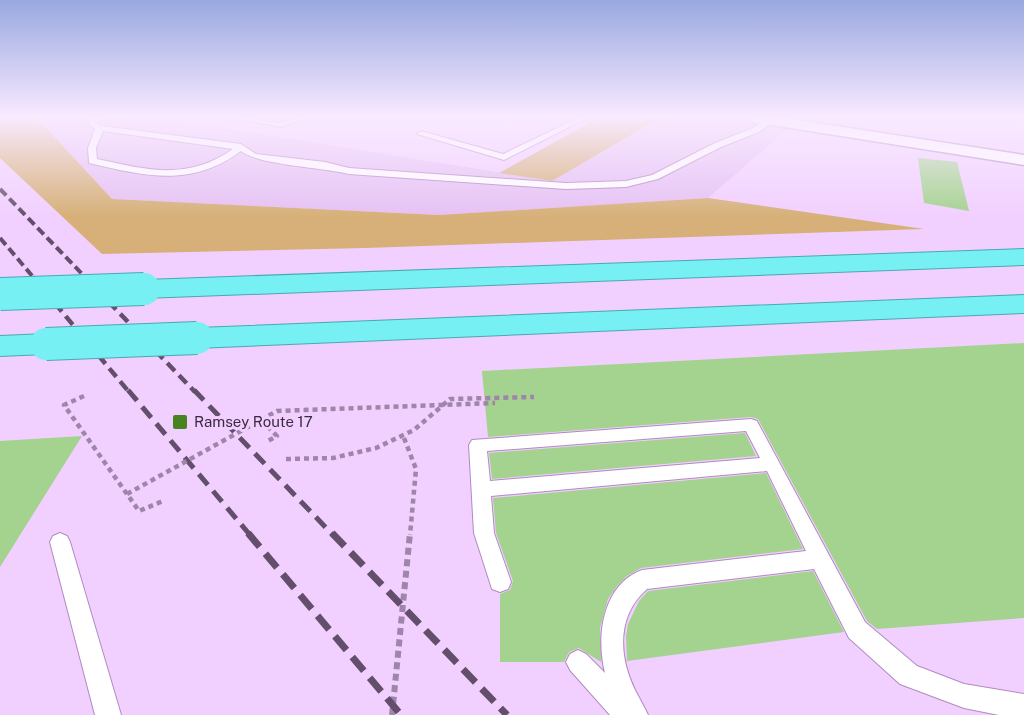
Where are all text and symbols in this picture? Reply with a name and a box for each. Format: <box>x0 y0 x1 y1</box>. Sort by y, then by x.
marker: Ramsey Route 17 <box>171 413 189 431</box>
place label: Ramsey Route 17 <box>194 413 313 430</box>

